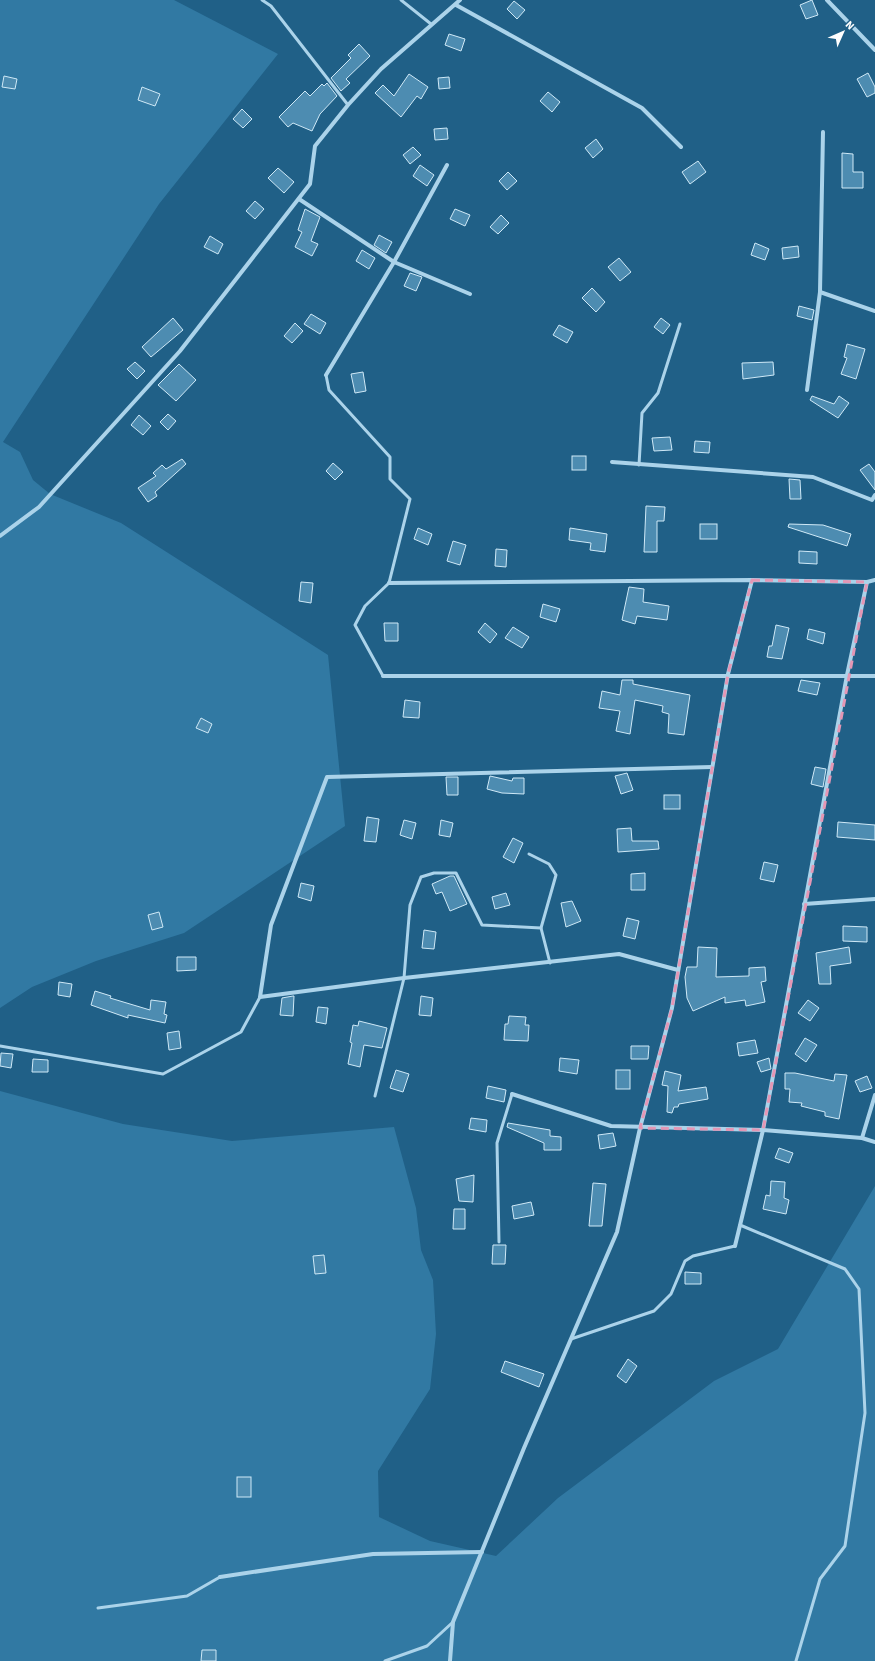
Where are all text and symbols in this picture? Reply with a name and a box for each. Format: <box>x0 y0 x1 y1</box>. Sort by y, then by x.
north arrow <box>823 12 863 52</box>
text: N <box>842 17 858 33</box>

